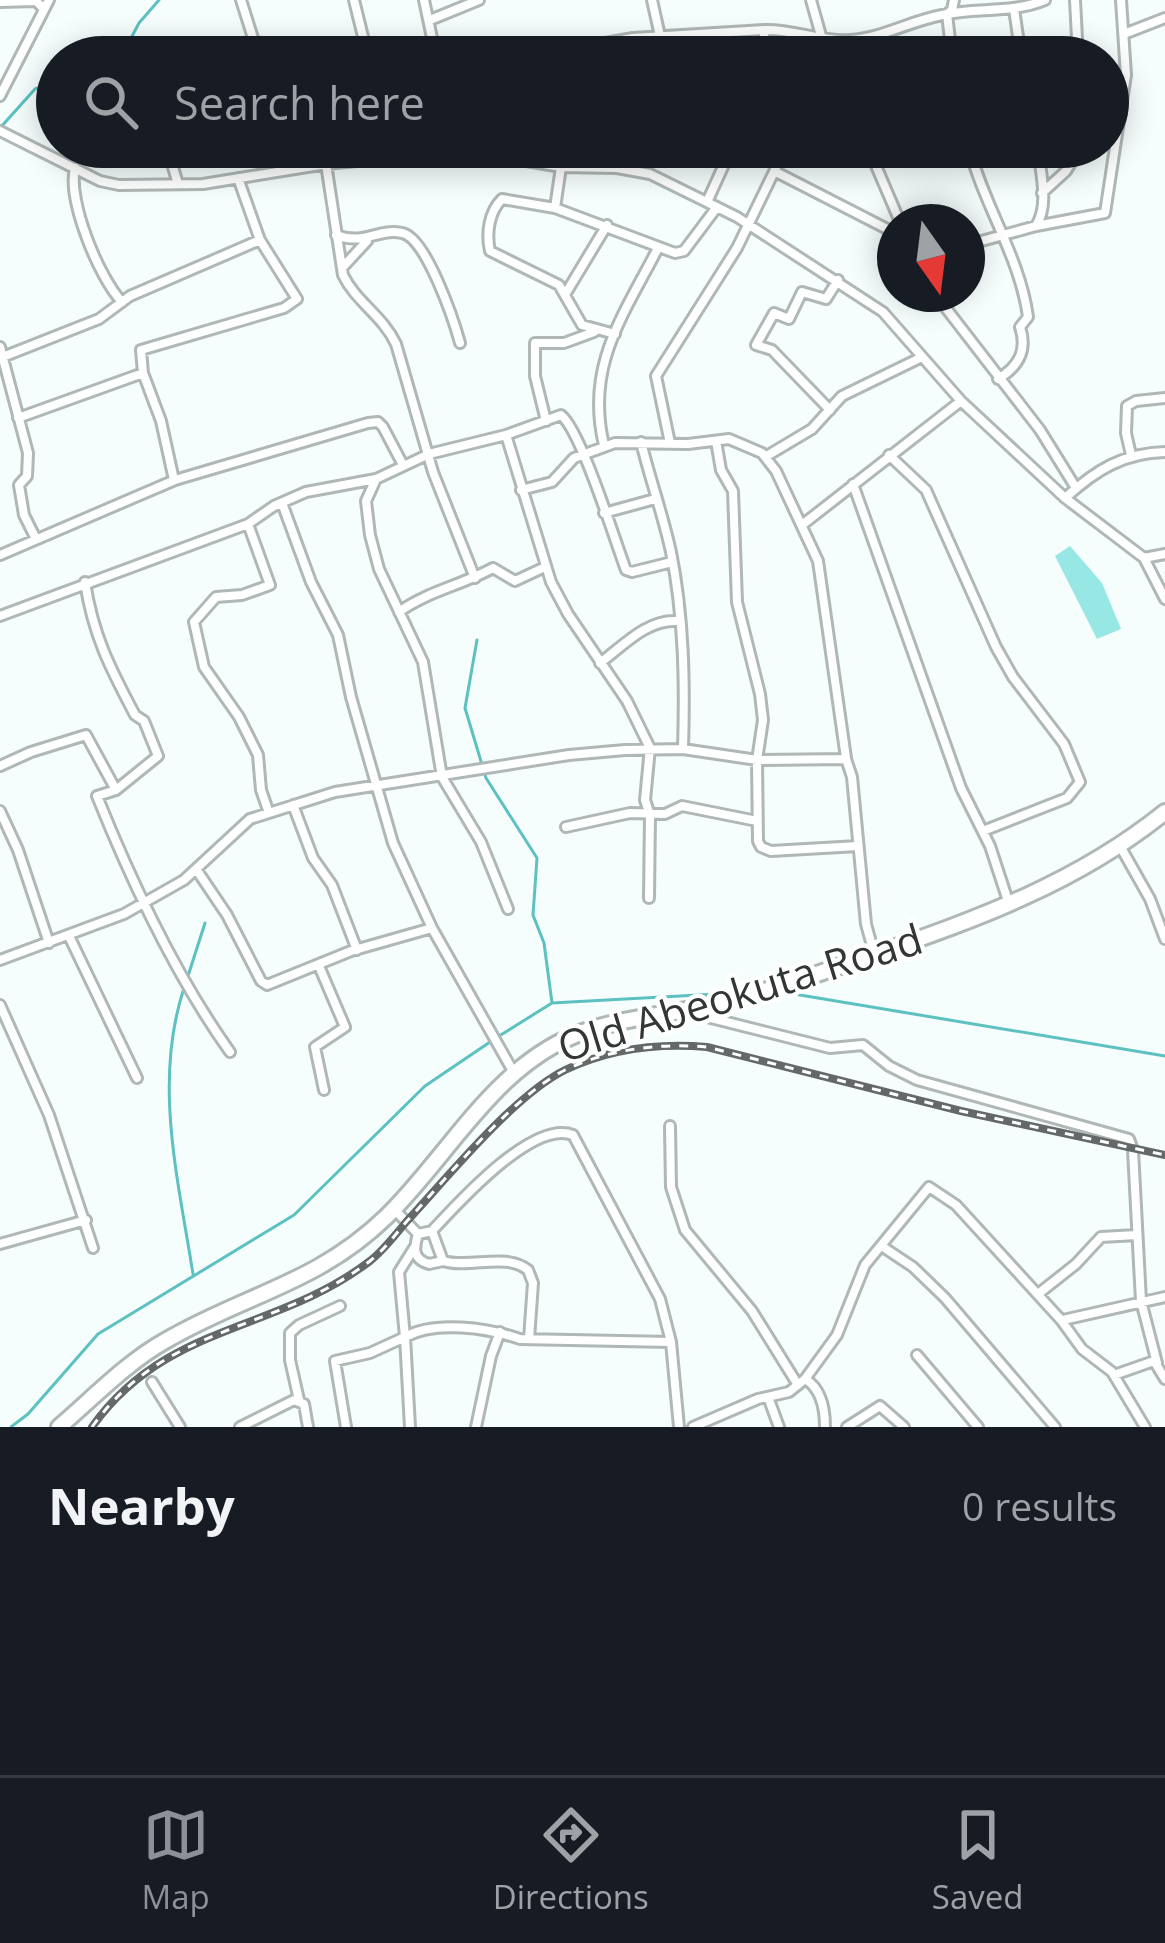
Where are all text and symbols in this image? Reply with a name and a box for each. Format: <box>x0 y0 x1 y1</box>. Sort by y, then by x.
search box <box>36 36 1129 168</box>
icon: search <box>78 69 144 135</box>
text: Search here <box>174 72 425 133</box>
north arrow <box>877 204 985 312</box>
street label: Old Abeokuta Road <box>550 909 929 1074</box>
text: Nearby <box>48 1470 235 1540</box>
text: 0 results <box>962 1479 1117 1532</box>
tab: Map <box>142 1802 210 1919</box>
tab: Directions <box>493 1802 649 1919</box>
tab: Saved <box>932 1802 1023 1919</box>

